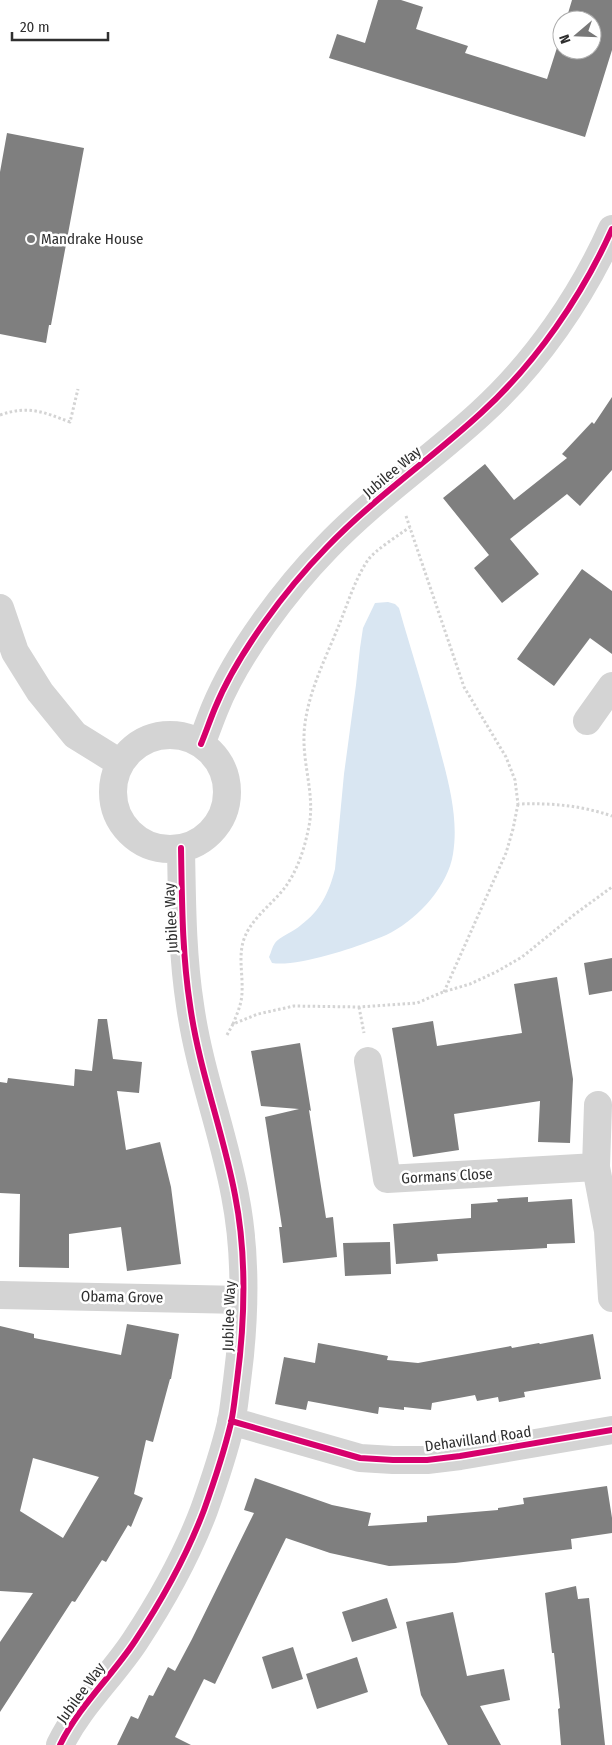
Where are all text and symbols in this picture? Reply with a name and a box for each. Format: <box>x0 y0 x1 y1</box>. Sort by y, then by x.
scale bar <box>12 10 109 42</box>
north arrow <box>552 10 602 60</box>
text: 20 m <box>20 18 50 36</box>
text: N <box>556 32 575 46</box>
place label: Mandrake House <box>41 230 144 248</box>
marker: Mandrake House <box>25 233 37 245</box>
street label: Jubilee Way <box>359 442 425 502</box>
street label: Jubilee Way <box>160 882 182 954</box>
street label: Gormans Close <box>401 1165 493 1187</box>
street label: Jubilee Way <box>219 1280 239 1352</box>
street label: Obama Grove <box>81 1287 163 1307</box>
street label: Dehavilland Road <box>424 1423 532 1455</box>
street label: Jubilee Way <box>53 1659 109 1727</box>

